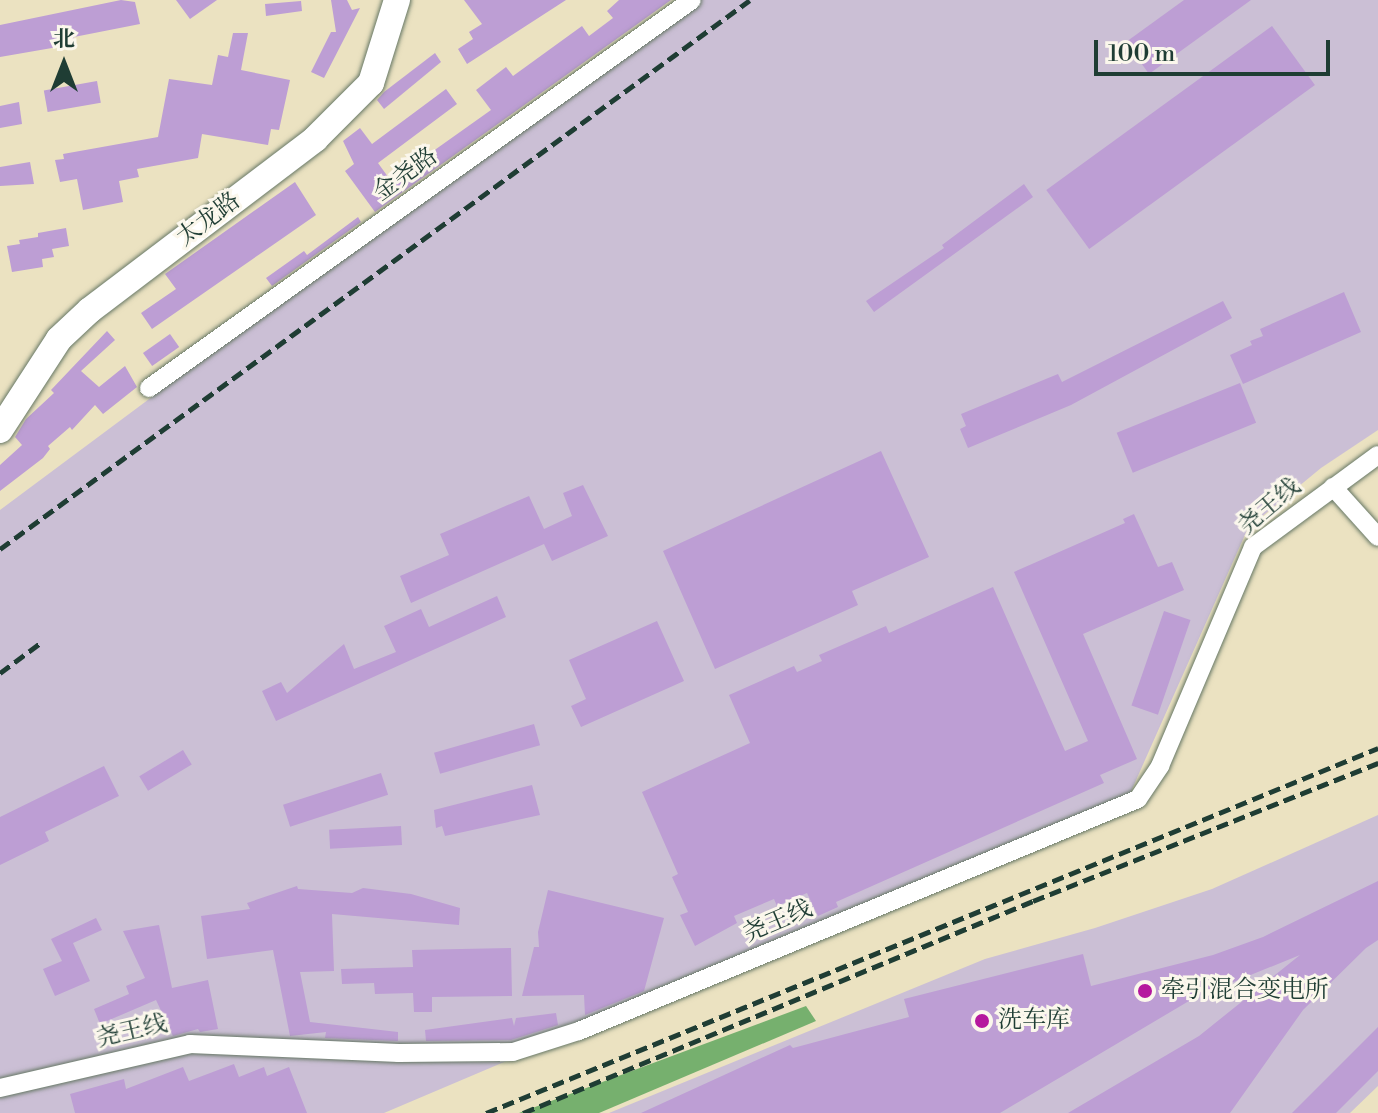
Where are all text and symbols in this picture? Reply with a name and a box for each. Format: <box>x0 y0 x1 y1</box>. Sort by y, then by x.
north arrow <box>24 24 104 104</box>
scale bar <box>1098 24 1334 74</box>
text: 北 <box>53 26 75 53</box>
text: 100 m <box>1108 39 1175 69</box>
street label: 金尧路 <box>368 142 444 208</box>
street label: 太龙路 <box>172 187 246 253</box>
street label: 尧王线 <box>1233 473 1307 541</box>
street label: 尧王线 <box>739 895 817 949</box>
place label: 牵引混合变电所 <box>1161 977 1329 1005</box>
marker: 牵引混合变电所 <box>1136 982 1154 1000</box>
place label: 洗车库 <box>998 1007 1070 1035</box>
street label: 尧王线 <box>94 1010 170 1054</box>
marker: 洗车库 <box>973 1012 991 1030</box>

